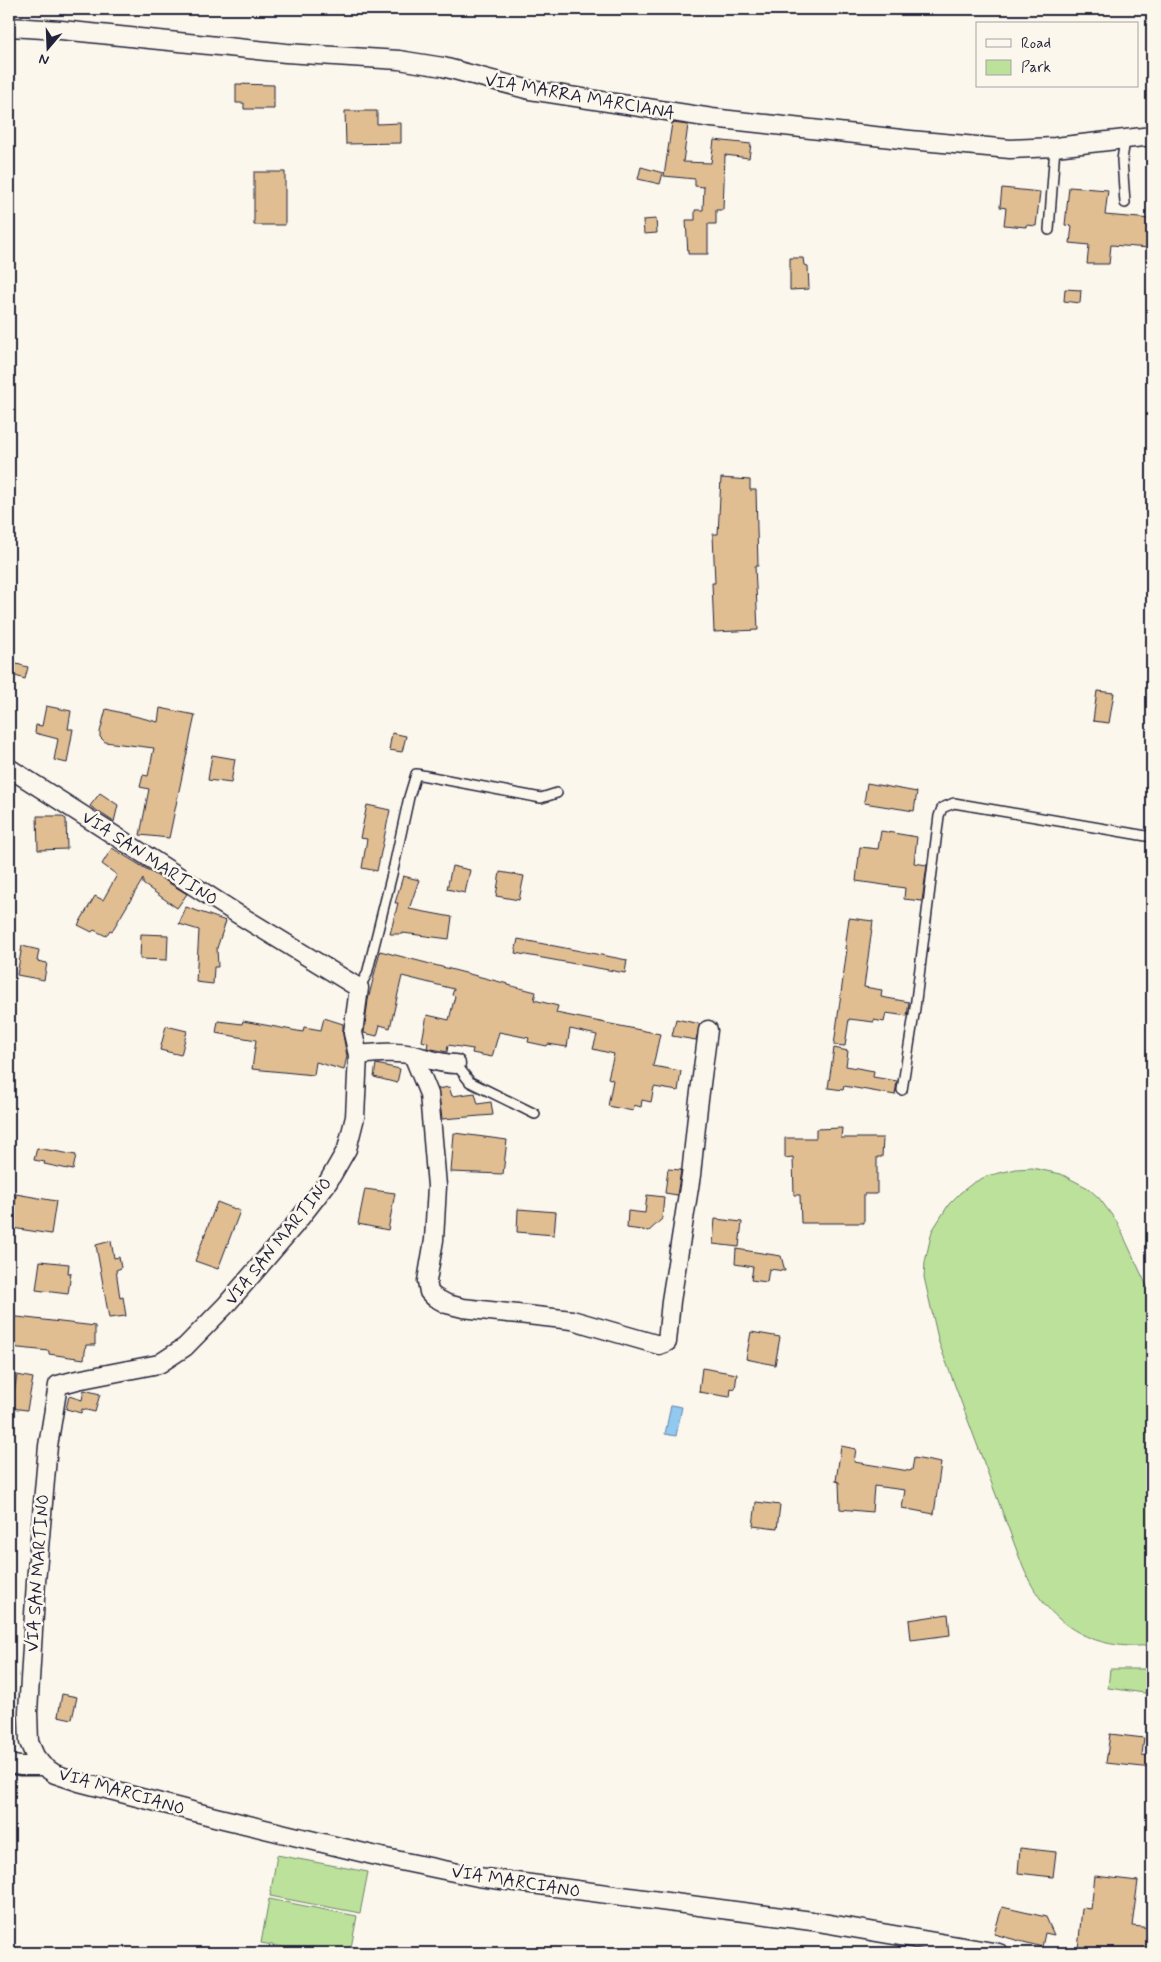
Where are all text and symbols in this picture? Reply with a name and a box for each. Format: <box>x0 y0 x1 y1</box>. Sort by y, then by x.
north arrow <box>22 22 72 72</box>
legend <box>976 22 1138 88</box>
text: Road <box>1021 34 1051 54</box>
text: N <box>37 49 51 69</box>
text: Park <box>1021 58 1051 78</box>
street label: VIA MARRA MARCIANA <box>483 68 677 126</box>
street label: VIA SAN MARTINO <box>77 806 222 912</box>
street label: VIA SAN MARTINO <box>220 1173 338 1311</box>
street label: VIA SAN MARTINO <box>21 1493 55 1653</box>
street label: VIA MARCIANO <box>56 1762 188 1821</box>
street label: VIA MARCIANO <box>450 1860 582 1904</box>

